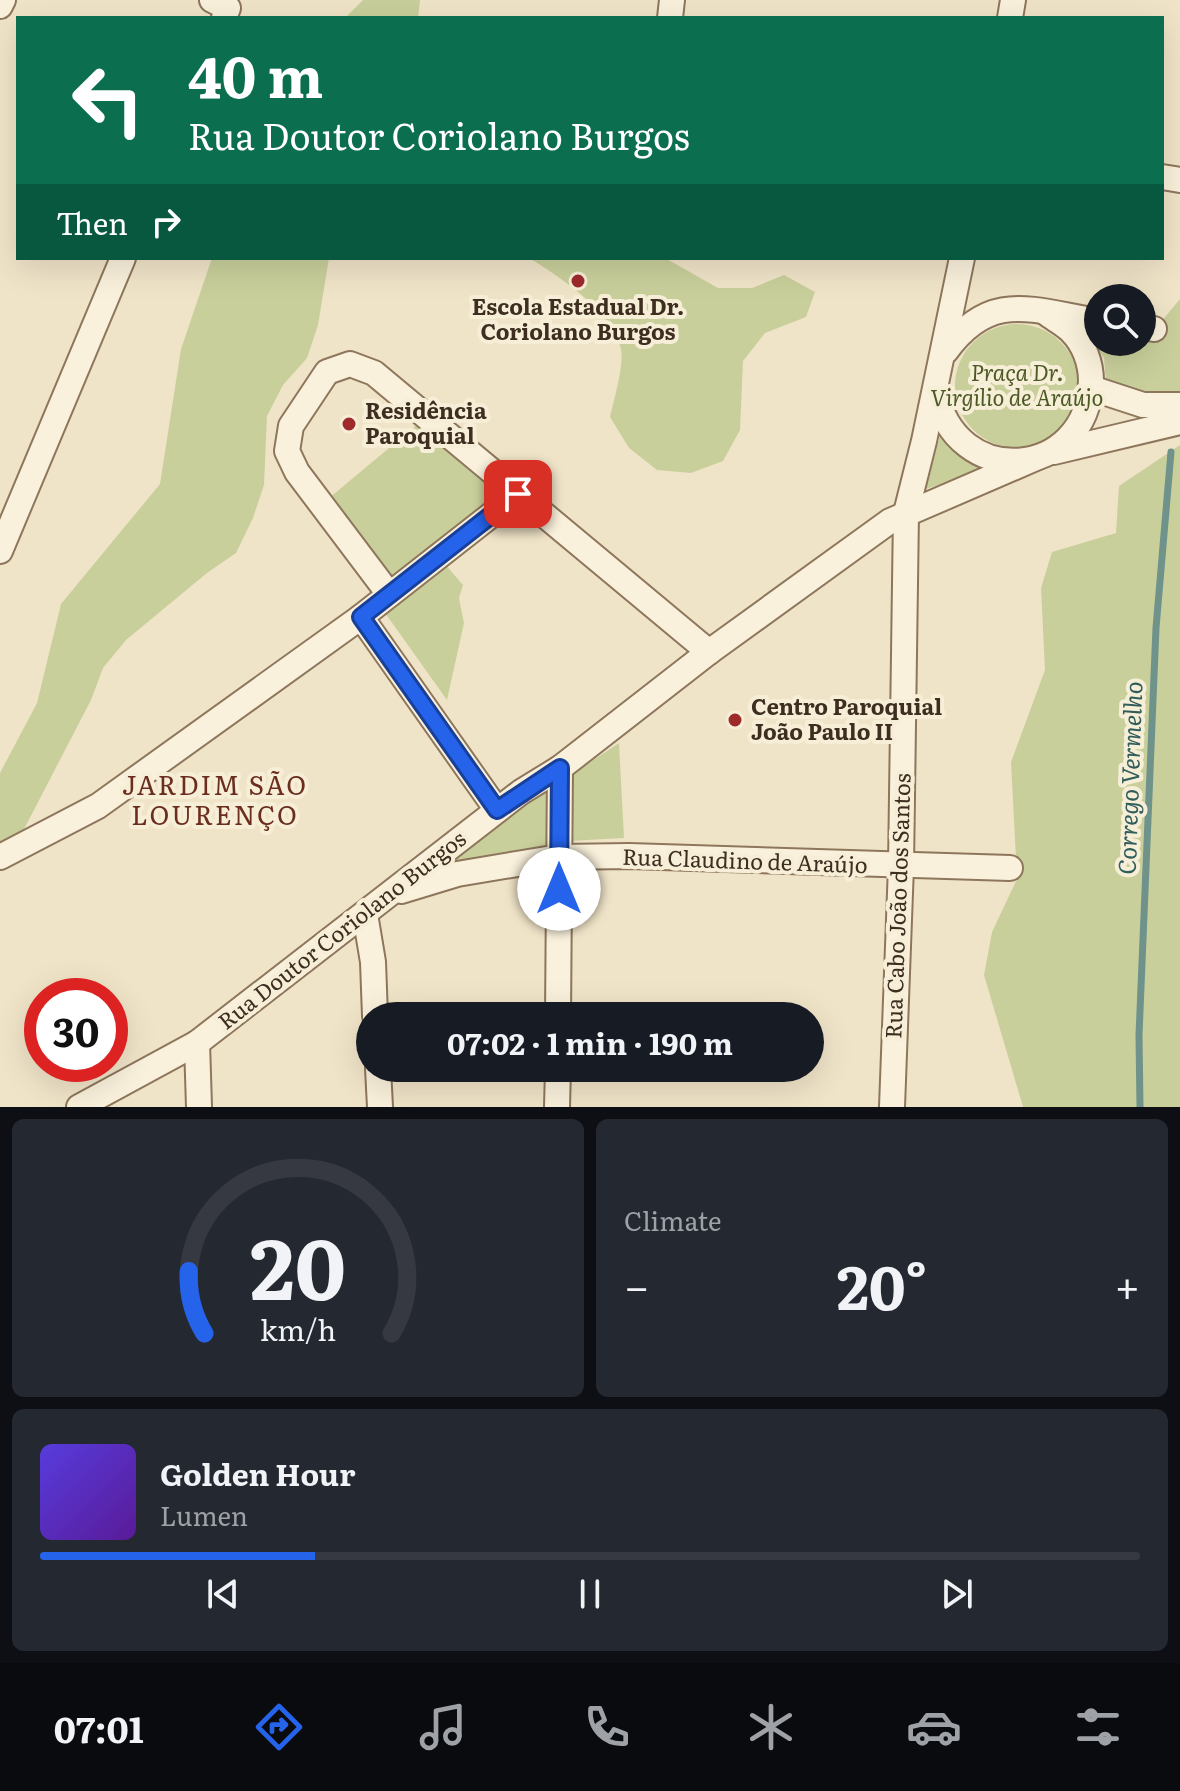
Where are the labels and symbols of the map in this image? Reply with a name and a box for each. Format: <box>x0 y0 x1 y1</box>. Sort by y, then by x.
marker: Escola Estadual Dr. Coriolano Burgos <box>569 272 587 290</box>
place label: Escola Estadual Dr. Coriolano Burgos <box>472 289 684 347</box>
park label: Praça Dr. Virgílio de Araújo <box>931 355 1103 413</box>
place label: Residência Paroquial <box>365 393 487 451</box>
marker: Residência Paroquial <box>340 415 358 433</box>
pin <box>484 460 552 528</box>
water label: Corrego Vermelho <box>1108 681 1149 875</box>
place label: Centro Paroquial João Paulo II <box>751 689 942 747</box>
marker: Centro Paroquial João Paulo II <box>726 711 744 729</box>
district label: JARDIM SÃO LOURENÇO <box>122 764 308 833</box>
street label: Rua Cabo João dos Santos <box>875 773 918 1039</box>
street label: Rua Doutor Coriolano Burgos <box>210 821 472 1036</box>
street label: Rua Claudino de Araújo <box>622 839 868 880</box>
position arrow <box>517 847 601 931</box>
speed limit sign: 30 <box>24 978 128 1082</box>

